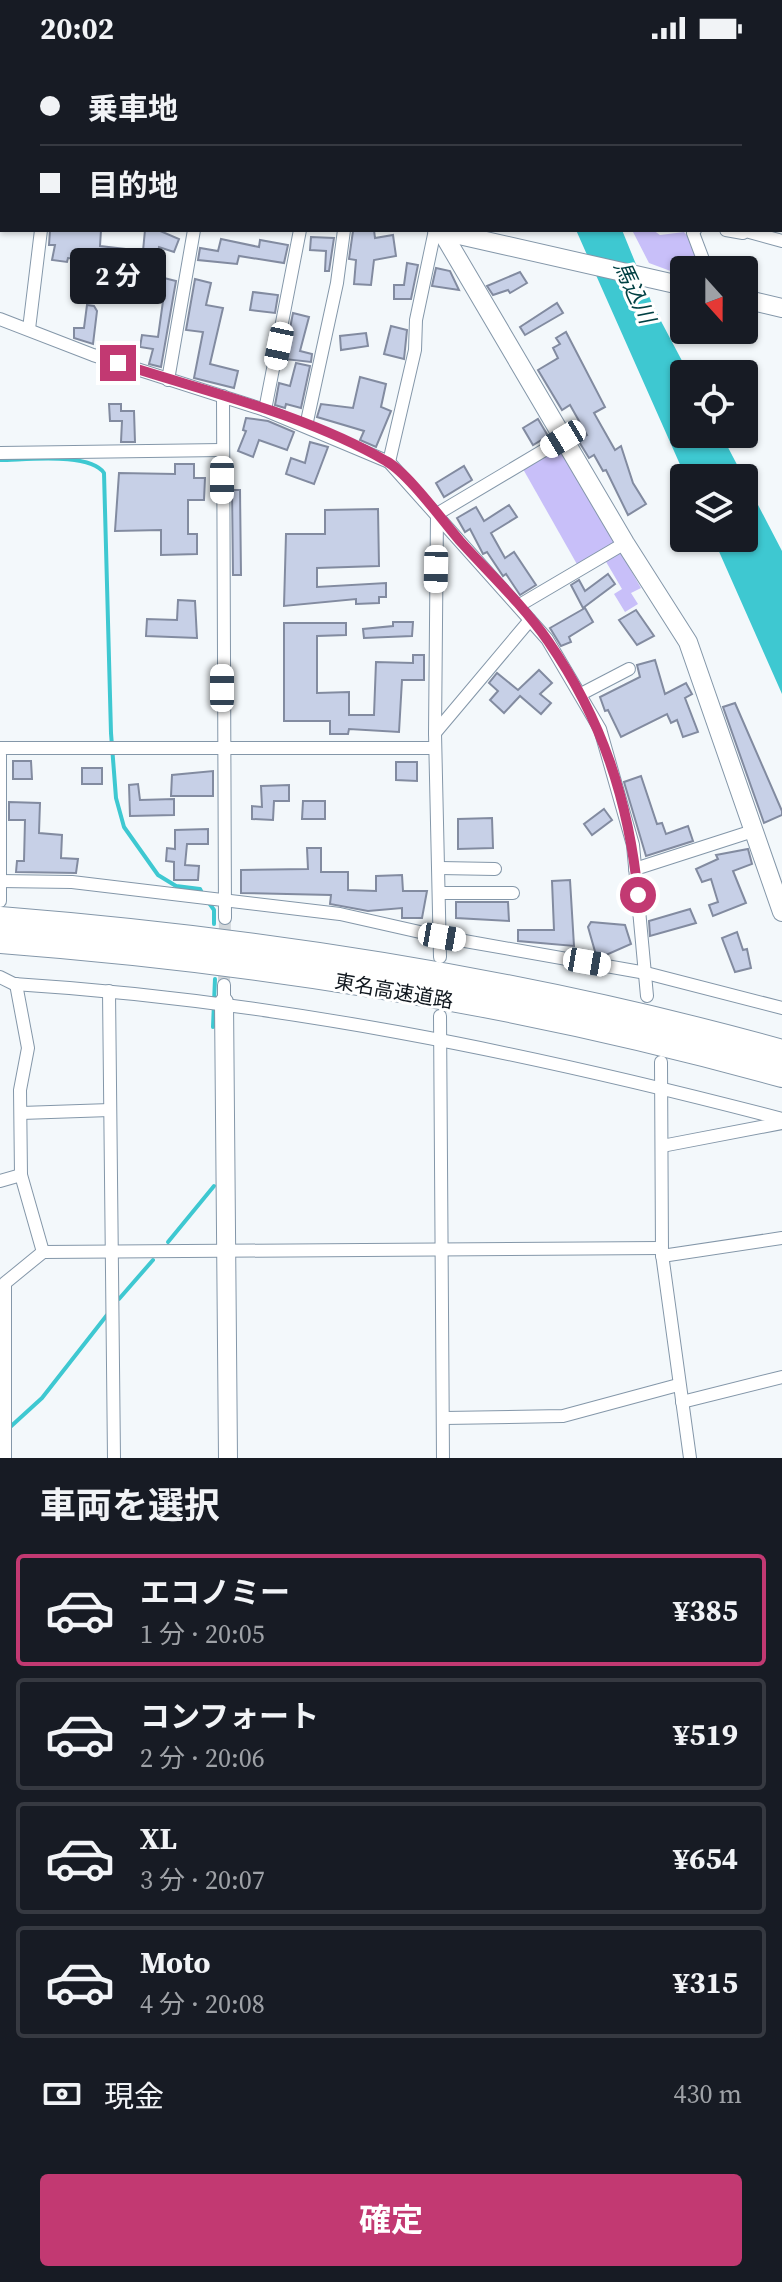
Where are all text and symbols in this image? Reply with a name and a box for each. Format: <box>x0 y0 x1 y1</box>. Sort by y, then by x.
text: 20:02 <box>40 8 114 49</box>
text: 乗車地 <box>88 88 178 129</box>
text: 目的地 <box>88 165 178 206</box>
callout: 2 分 <box>70 247 166 303</box>
water label: 馬込川 <box>607 256 663 330</box>
north arrow <box>670 256 758 344</box>
map controls <box>670 256 758 552</box>
text: 2 分 <box>95 258 141 294</box>
car <box>262 320 296 372</box>
route end <box>100 345 136 381</box>
button: locate <box>670 360 758 448</box>
car <box>536 416 590 462</box>
car <box>210 456 234 504</box>
button: layers <box>670 464 758 552</box>
car <box>424 545 448 593</box>
car <box>210 664 234 712</box>
route start <box>620 877 656 913</box>
car <box>416 921 468 953</box>
car <box>561 946 613 978</box>
street label: 東名高速道路 <box>332 967 456 1015</box>
text: 車両を選択 <box>40 1481 220 1530</box>
text: エコノミー <box>140 1572 290 1613</box>
icon: car <box>44 1574 116 1646</box>
text: ¥385 <box>673 1590 738 1631</box>
text: 1 分 · 20:05 <box>140 1616 265 1652</box>
text: コンフォート <box>140 1696 319 1737</box>
icon: car <box>44 1698 116 1770</box>
text: ¥519 <box>673 1714 738 1755</box>
text: 2 分 · 20:06 <box>140 1740 265 1776</box>
text: XL <box>140 1818 177 1859</box>
icon: car <box>44 1822 116 1894</box>
text: ¥654 <box>673 1838 738 1879</box>
text: 3 分 · 20:07 <box>140 1862 265 1898</box>
text: Moto <box>140 1942 211 1983</box>
icon: car <box>44 1946 116 2018</box>
text: ¥315 <box>673 1962 738 2003</box>
text: 4 分 · 20:08 <box>140 1986 265 2022</box>
icon: cash <box>40 2072 84 2116</box>
text: 現金 <box>104 2076 164 2117</box>
text: 430 m <box>674 2076 742 2112</box>
button: 確定 <box>40 2174 742 2266</box>

